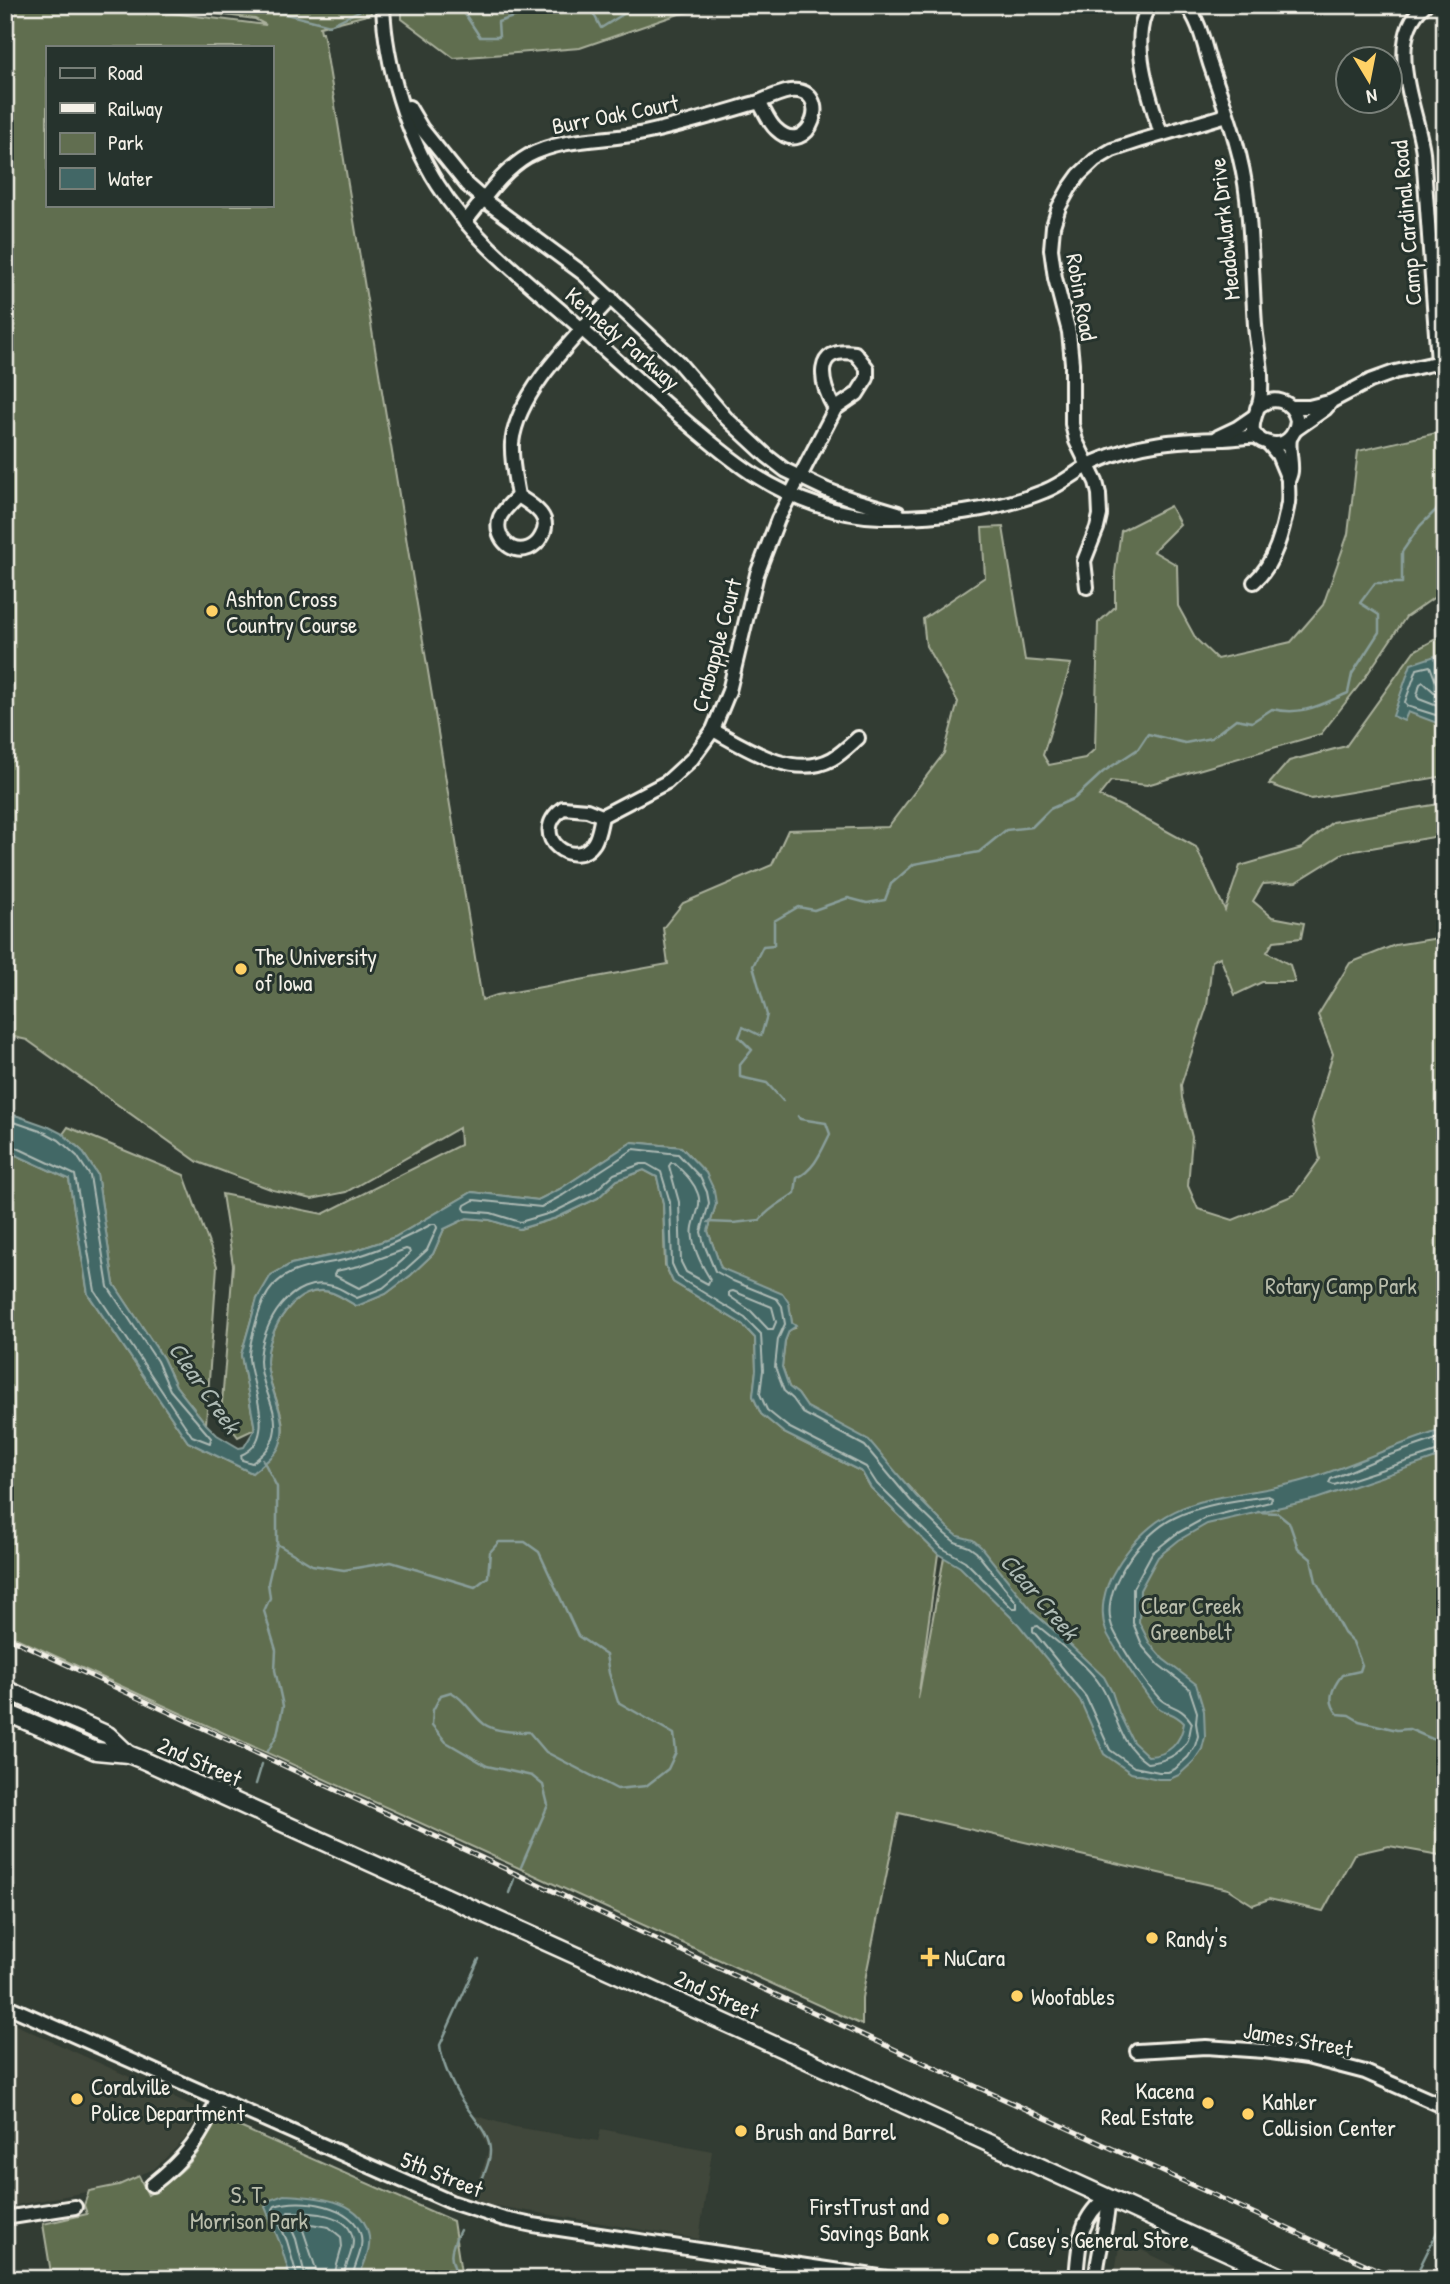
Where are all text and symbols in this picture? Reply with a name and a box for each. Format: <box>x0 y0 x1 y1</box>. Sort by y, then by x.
legend <box>46 46 273 206</box>
north arrow <box>1334 46 1404 116</box>
text: Road <box>108 58 142 87</box>
text: N <box>1365 83 1379 110</box>
street label: Burr Oak Court <box>549 86 682 141</box>
text: Railway <box>108 94 163 123</box>
text: Park <box>108 128 143 157</box>
street label: Camp Cardinal Road <box>1383 139 1429 307</box>
street label: Meadowlark Drive <box>1201 156 1247 302</box>
text: Water <box>108 164 153 193</box>
street label: Robin Road <box>1059 251 1105 343</box>
street label: Kennedy Parkway <box>559 279 687 397</box>
street label: Crabapple Court <box>683 574 749 715</box>
place label: Ashton Cross Country Course <box>226 583 357 640</box>
marker: Ashton Cross Country Course <box>204 603 220 619</box>
place label: The University of Iowa <box>255 941 377 998</box>
marker: The University of Iowa <box>233 961 249 977</box>
park label: Rotary Camp Park <box>1265 1270 1417 1301</box>
water label: Clear Creek <box>162 1335 249 1441</box>
water label: Clear Creek <box>994 1546 1088 1648</box>
park label: Clear Creek Greenbelt <box>1141 1590 1242 1647</box>
street label: 2nd Street <box>153 1729 248 1794</box>
place label: Randy's <box>1166 1923 1227 1954</box>
marker: Randy's <box>1144 1930 1160 1946</box>
place label: NuCara <box>944 1942 1005 1973</box>
marker: NuCara <box>922 1949 938 1965</box>
street label: 2nd Street <box>670 1962 765 2027</box>
place label: Woofables <box>1031 1981 1115 2012</box>
marker: Woofables <box>1009 1988 1025 2004</box>
street label: James Street <box>1241 2014 1356 2064</box>
place label: Coralville Police Department <box>91 2071 246 2128</box>
place label: Kacena Real Estate <box>1101 2075 1194 2132</box>
place label: Kahler Collision Center <box>1262 2086 1396 2143</box>
marker: Coralville Police Department <box>69 2091 85 2107</box>
marker: Kacena Real Estate <box>1200 2095 1216 2111</box>
marker: Kahler Collision Center <box>1240 2106 1256 2122</box>
place label: Brush and Barrel <box>755 2116 897 2147</box>
marker: Brush and Barrel <box>733 2123 749 2139</box>
street label: 5th Street <box>396 2143 489 2205</box>
park label: S. T. Morrison Park <box>190 2179 309 2236</box>
place label: FirstTrust and Savings Bank <box>809 2191 929 2248</box>
marker: FirstTrust and Savings Bank <box>935 2211 951 2227</box>
place label: Casey's General Store <box>1007 2224 1189 2255</box>
marker: Casey's General Store <box>985 2231 1001 2247</box>

